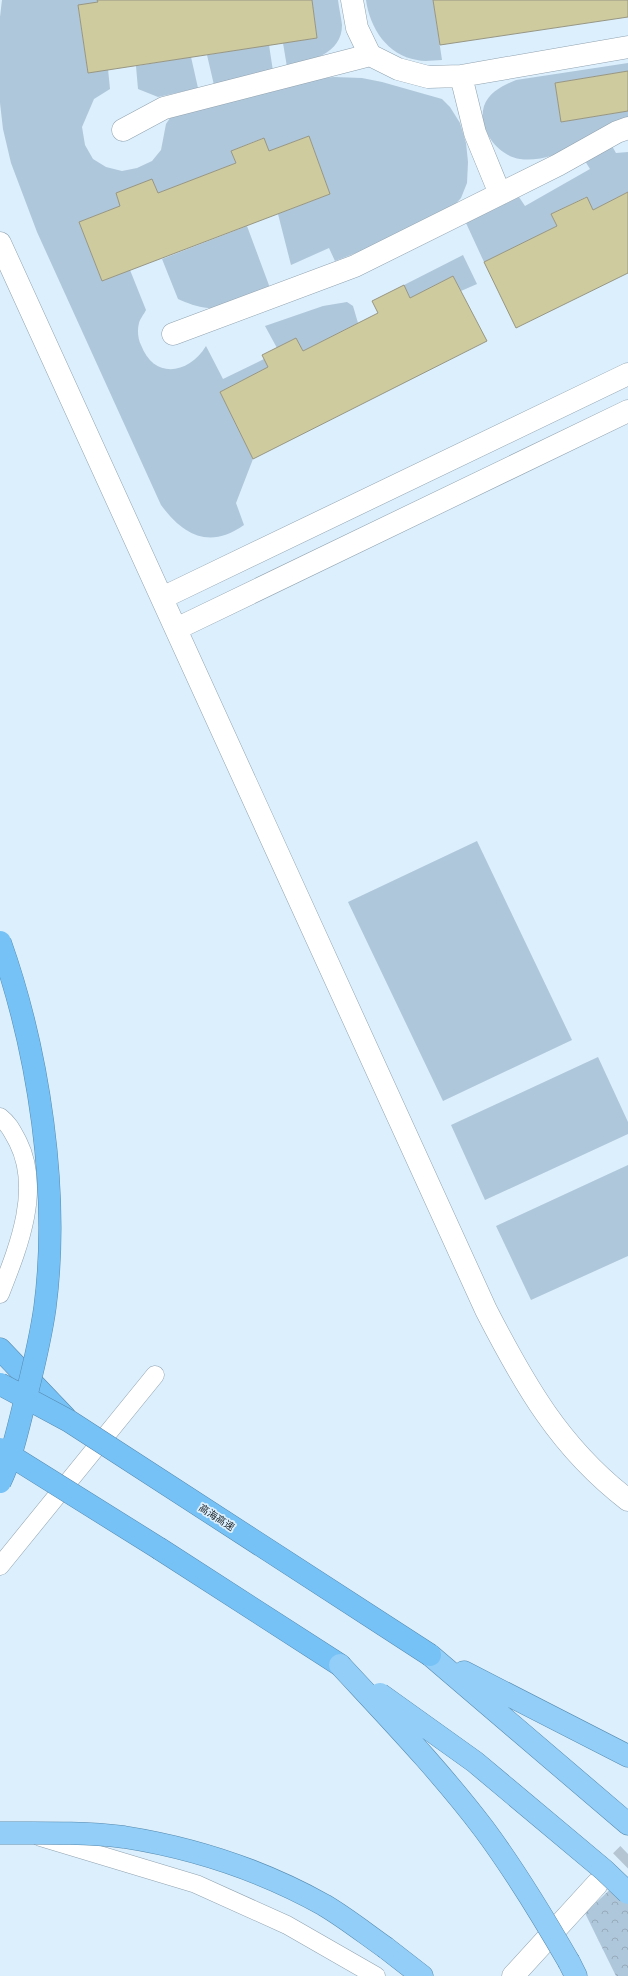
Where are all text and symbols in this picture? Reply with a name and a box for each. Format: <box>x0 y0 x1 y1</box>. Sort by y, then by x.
street label: 高海高速 <box>196 1501 237 1535</box>

